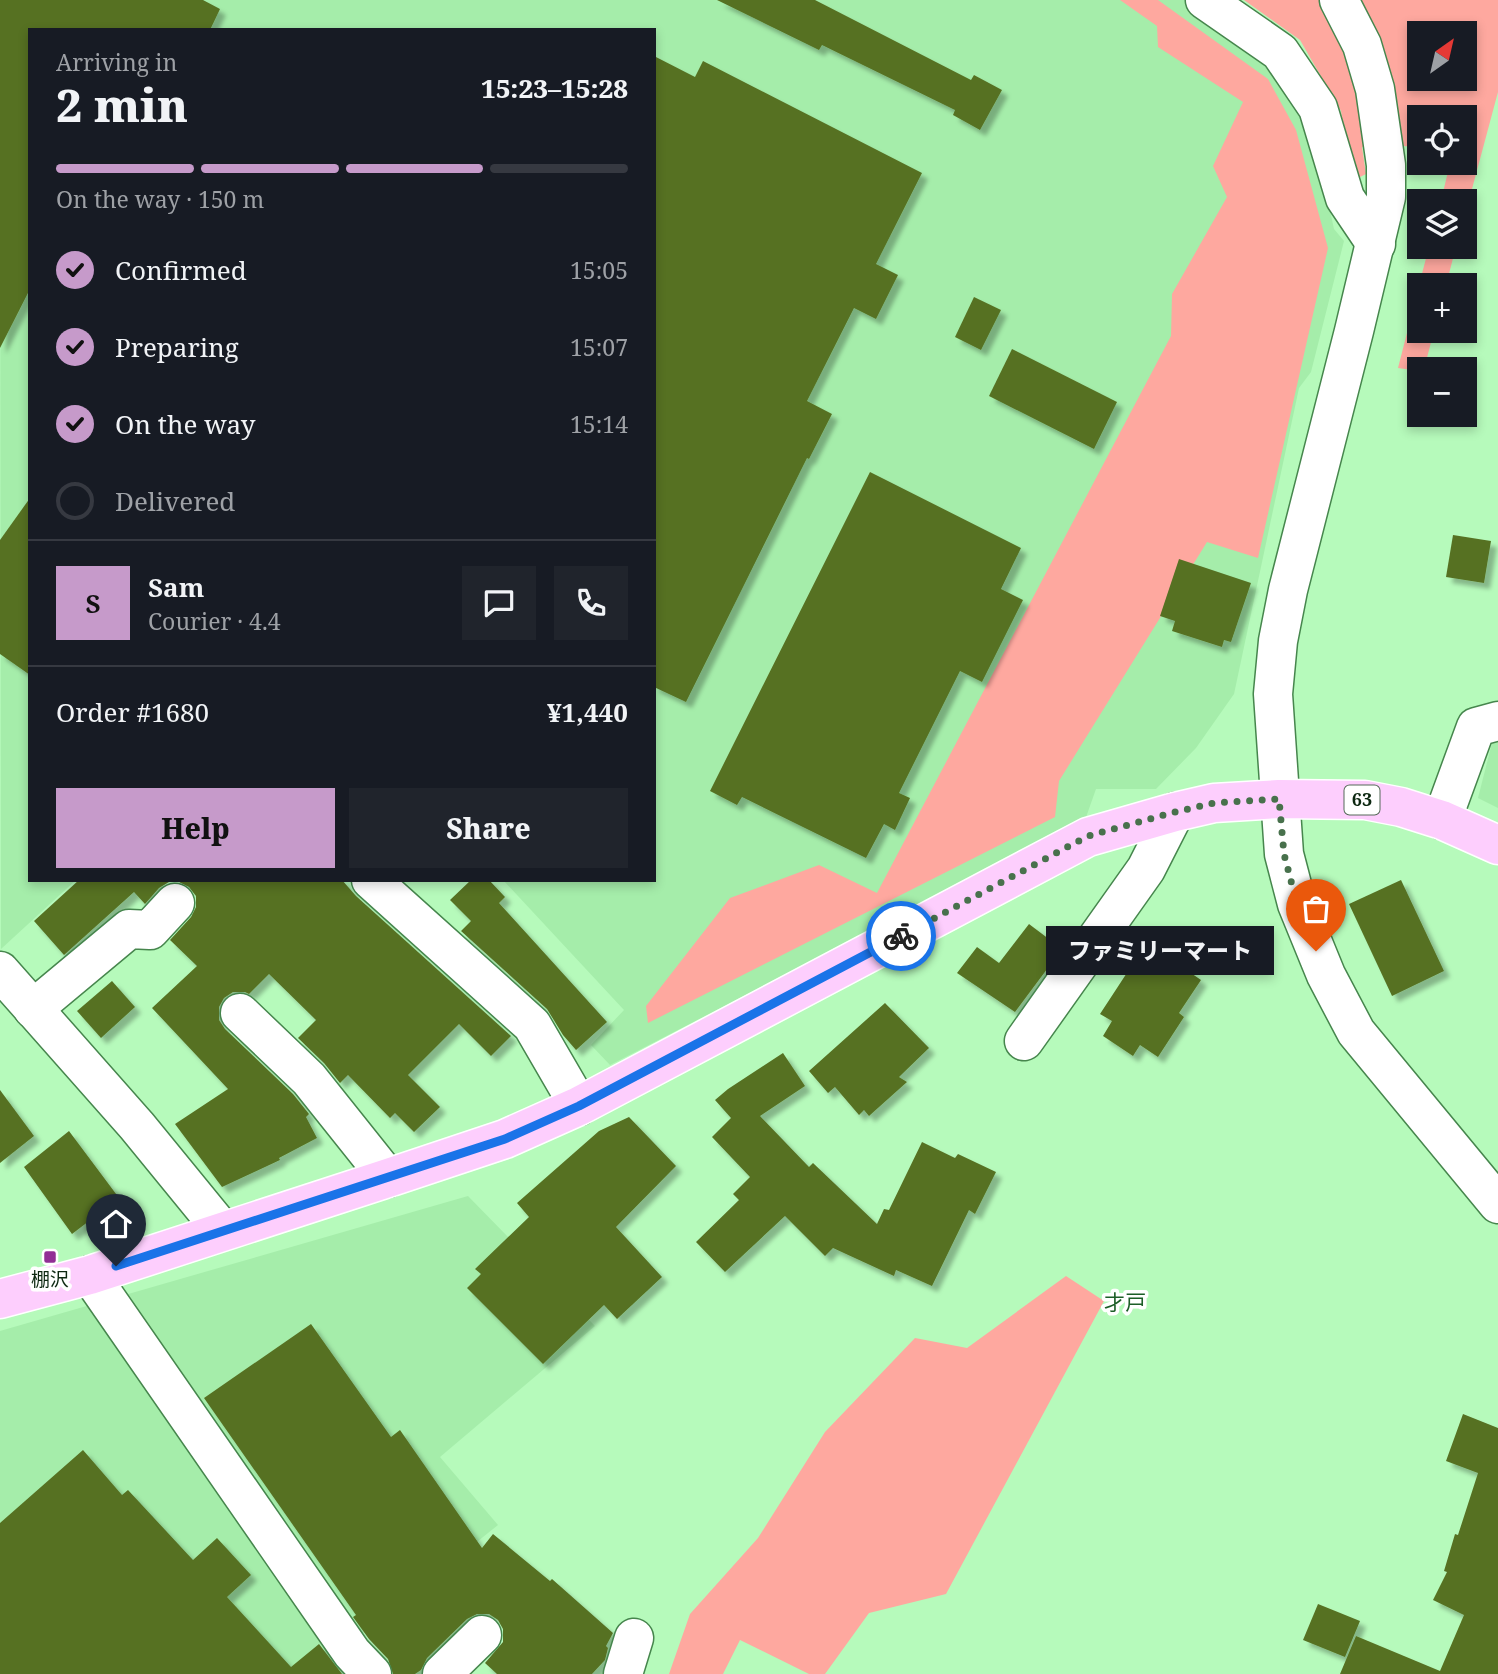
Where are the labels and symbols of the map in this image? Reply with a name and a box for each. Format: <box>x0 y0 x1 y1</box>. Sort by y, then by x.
north arrow <box>1407 21 1477 91</box>
road number: 63 <box>1344 786 1380 814</box>
pin <box>1286 879 1346 951</box>
courier <box>866 901 936 971</box>
callout: ファミリーマート <box>1046 926 1274 976</box>
pin <box>86 1194 146 1266</box>
marker: 棚沢 <box>42 1249 58 1265</box>
place label: 棚沢 <box>31 1266 69 1292</box>
district label: 才戸 <box>1104 1288 1146 1316</box>

